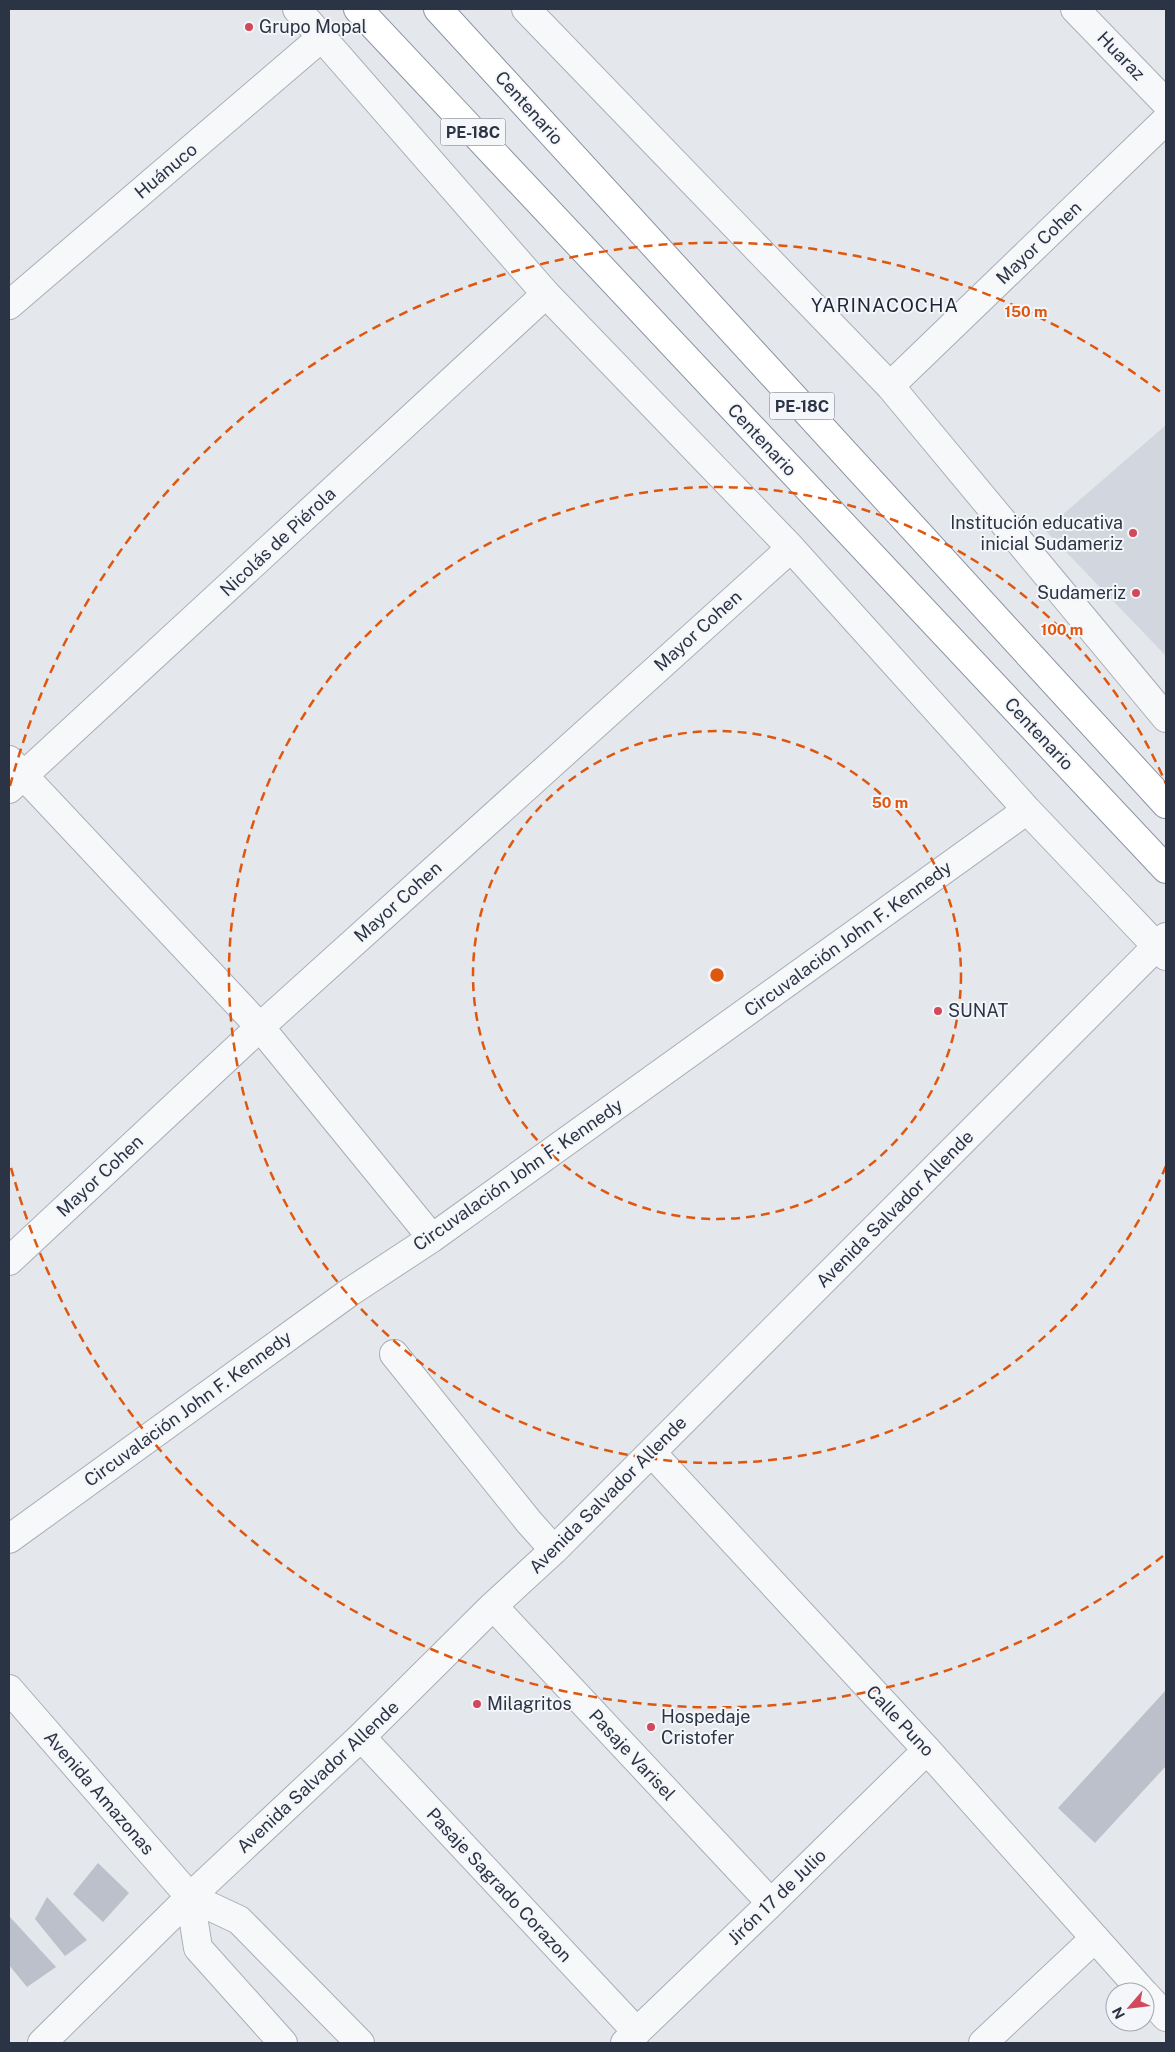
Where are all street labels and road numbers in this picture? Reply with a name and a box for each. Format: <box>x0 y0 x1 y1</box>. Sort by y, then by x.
street label: Huaraz <box>1093 27 1150 84</box>
street label: Centenario <box>491 67 568 149</box>
road number: PE-18C <box>440 118 506 146</box>
street label: Huánuco <box>130 138 201 203</box>
street label: Mayor Cohen <box>992 197 1086 288</box>
road number: PE-18C <box>770 392 834 420</box>
street label: Centenario <box>723 399 801 480</box>
street label: Nicolás de Piérola <box>216 483 340 600</box>
street label: Mayor Cohen <box>650 586 746 675</box>
street label: Centenario <box>1000 693 1078 774</box>
street label: Circuvalación John F. Kennedy <box>740 856 956 1021</box>
street label: Mayor Cohen <box>350 857 446 946</box>
street label: Circuvalación John F. Kennedy <box>409 1094 627 1255</box>
street label: Avenida Salvador Allende <box>812 1126 978 1292</box>
street label: Mayor Cohen <box>52 1130 147 1221</box>
street label: Circuvalación John F. Kennedy <box>80 1326 296 1491</box>
street label: Avenida Salvador Allende <box>525 1412 691 1578</box>
street label: Calle Puno <box>862 1681 939 1761</box>
street label: Avenida Salvador Allende <box>232 1696 403 1857</box>
street label: Pasaje Varisel <box>585 1705 680 1804</box>
street label: Avenida Amazonas <box>40 1727 159 1859</box>
street label: Pasaje Sagrado Corazon <box>423 1803 576 1966</box>
street label: Jirón 17 de Julio <box>723 1844 830 1949</box>

